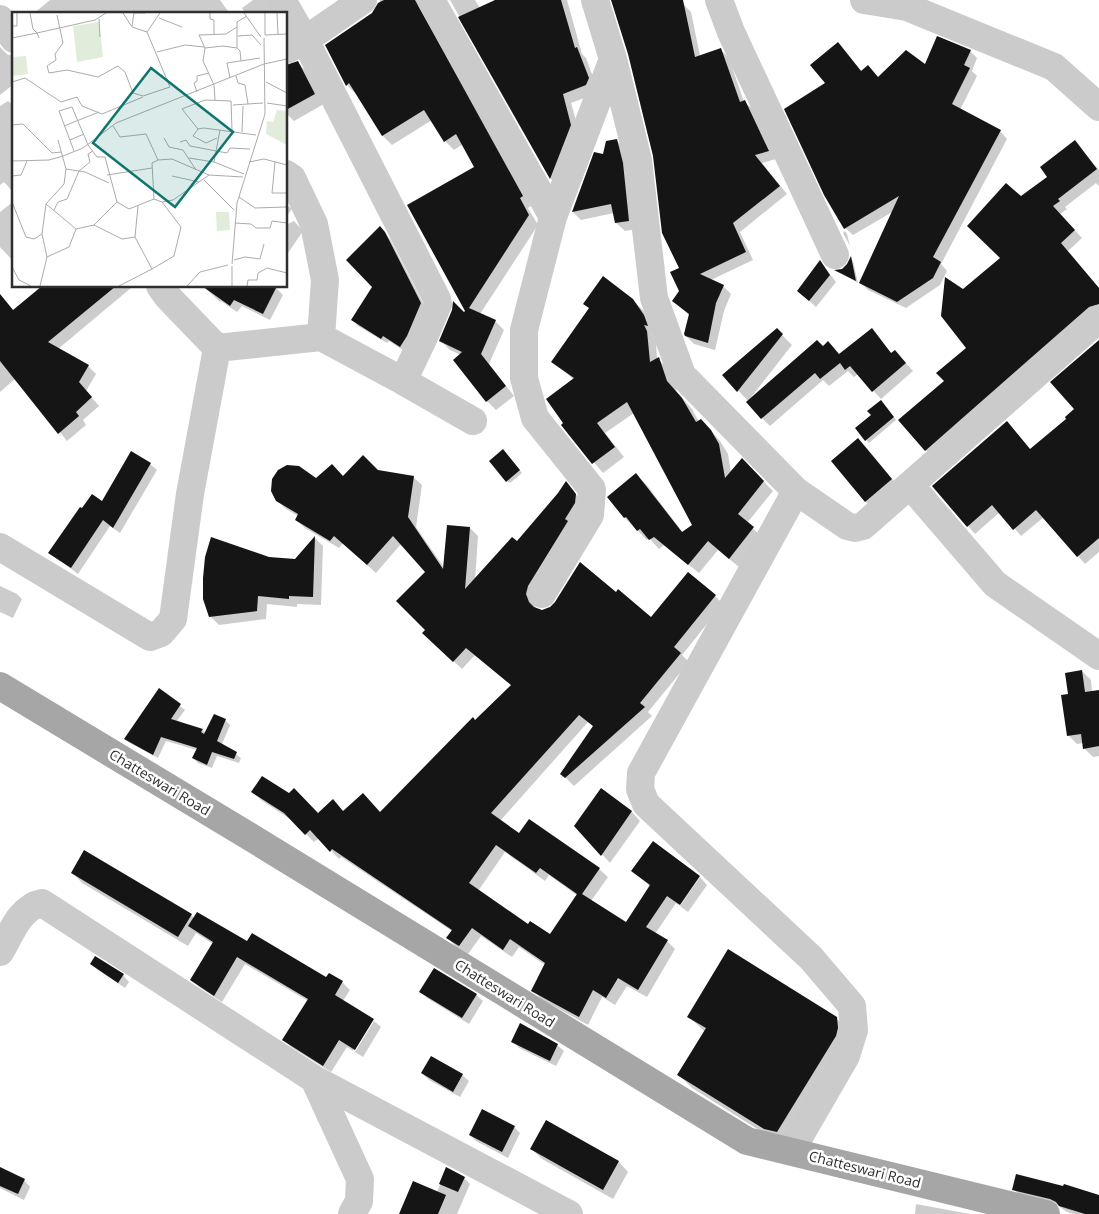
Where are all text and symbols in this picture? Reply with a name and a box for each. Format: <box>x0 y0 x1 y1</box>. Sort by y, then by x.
inset map <box>12 12 288 288</box>
street label: Chatteswari Road <box>106 744 214 820</box>
street label: Chatteswari Road <box>451 955 559 1031</box>
street label: Chatteswari Road <box>807 1146 923 1192</box>

